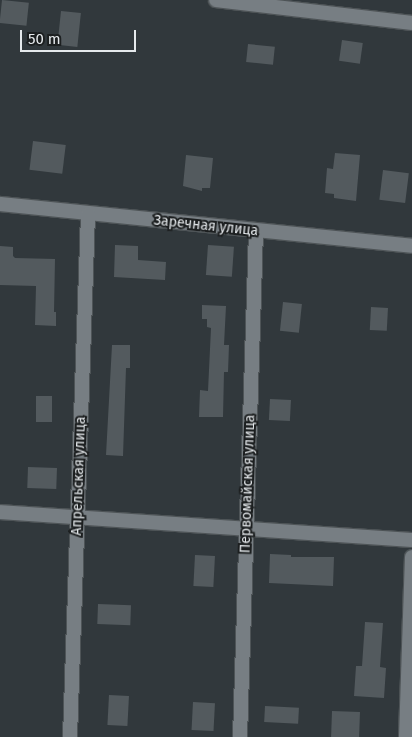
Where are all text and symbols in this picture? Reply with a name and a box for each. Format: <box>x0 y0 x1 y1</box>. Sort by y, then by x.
scale bar <box>22 20 139 52</box>
text: 50 m <box>28 30 61 48</box>
street label: Заречная улица <box>153 212 259 240</box>
street label: Первомайская улица <box>237 414 259 554</box>
street label: Апрельская улица <box>69 416 89 536</box>

